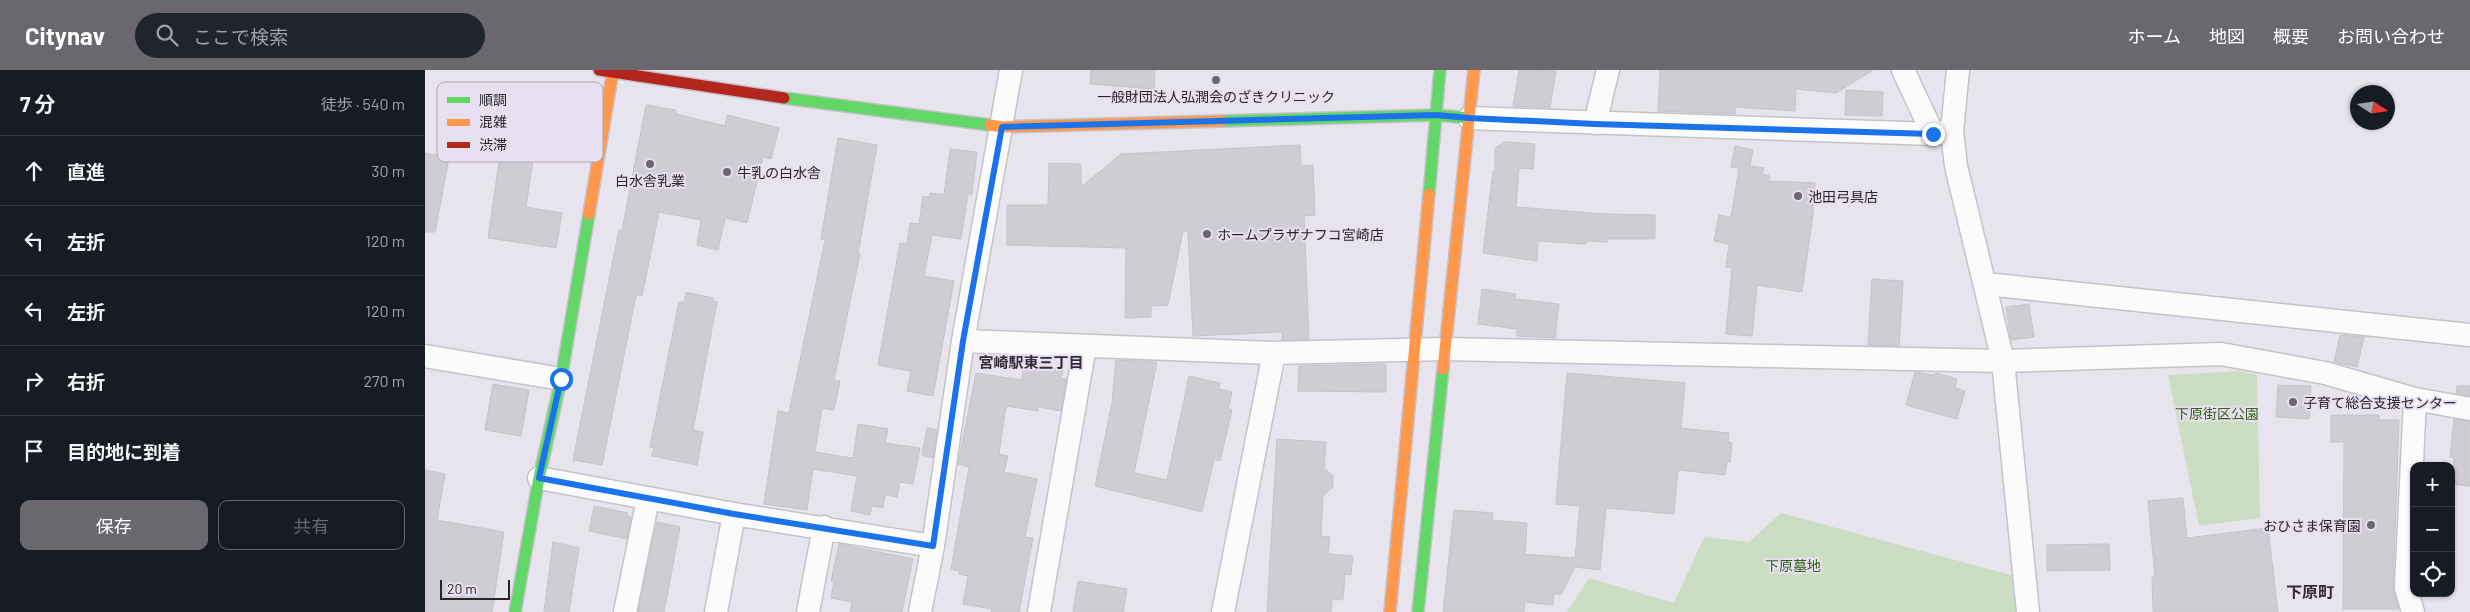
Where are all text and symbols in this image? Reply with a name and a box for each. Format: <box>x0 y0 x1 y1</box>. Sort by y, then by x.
search box <box>135 13 485 58</box>
text: Citynav <box>25 21 105 50</box>
icon: search <box>153 21 181 49</box>
text: ここで検索 <box>193 25 288 48</box>
text: ホーム <box>2128 25 2181 47</box>
text: 地図 <box>2209 25 2245 47</box>
text: 概要 <box>2273 25 2309 47</box>
text: お問い合わせ <box>2337 25 2445 47</box>
marker: 一般財団法人弘潤会のざきクリニック <box>1210 74 1222 86</box>
legend <box>437 82 603 162</box>
north arrow <box>2350 85 2395 130</box>
place label: 一般財団法人弘潤会のざきクリニック <box>1097 88 1335 105</box>
text: 7 分 <box>20 91 56 116</box>
text: 順調 <box>479 91 507 108</box>
text: 徒歩 · 540 m <box>321 94 405 113</box>
text: 混雑 <box>479 113 507 130</box>
route end <box>1922 123 1945 146</box>
text: 渋滞 <box>479 136 507 153</box>
icon: ahead <box>20 157 48 185</box>
marker: 白水舎乳業 <box>644 158 656 170</box>
text: 直進 <box>67 160 105 183</box>
text: 30 m <box>371 161 405 180</box>
place label: 牛乳の白水舎 <box>737 164 821 181</box>
marker: 牛乳の白水舎 <box>721 166 733 178</box>
place label: 白水舎乳業 <box>615 172 685 189</box>
place label: 池田弓具店 <box>1808 188 1878 205</box>
marker: 池田弓具店 <box>1792 190 1804 202</box>
place label: ホームプラザナフコ宮崎店 <box>1217 226 1384 243</box>
icon: left <box>20 227 48 255</box>
marker: ホームプラザナフコ宮崎店 <box>1201 228 1213 240</box>
text: 左折 <box>67 230 105 253</box>
text: 120 m <box>365 231 405 250</box>
icon: left <box>20 297 48 325</box>
text: 左折 <box>67 300 105 323</box>
text: 120 m <box>365 301 405 320</box>
district label: 宮崎駅東三丁目 <box>978 353 1084 371</box>
icon: right <box>20 367 48 395</box>
route start <box>550 368 573 391</box>
text: 右折 <box>67 370 105 393</box>
text: 270 m <box>363 371 405 390</box>
place label: 子育て総合支援センター <box>2303 394 2457 411</box>
marker: 子育て総合支援センター <box>2287 396 2299 408</box>
park label: 下原街区公園 <box>2175 405 2259 422</box>
icon: arrive <box>20 437 48 465</box>
text: 目的地に到着 <box>67 440 181 463</box>
map controls <box>2410 462 2455 597</box>
button: + <box>2410 462 2455 507</box>
button: 保存 <box>20 500 208 550</box>
button: 共有 <box>218 500 405 550</box>
button: − <box>2410 507 2455 552</box>
place label: おひさま保育園 <box>2263 517 2361 534</box>
marker: おひさま保育園 <box>2365 519 2377 531</box>
button: locate <box>2410 552 2455 597</box>
park label: 下原墓地 <box>1765 557 1821 574</box>
scale bar <box>440 577 510 600</box>
text: 20 m <box>447 580 477 597</box>
district label: 下原町 <box>2286 582 2334 601</box>

